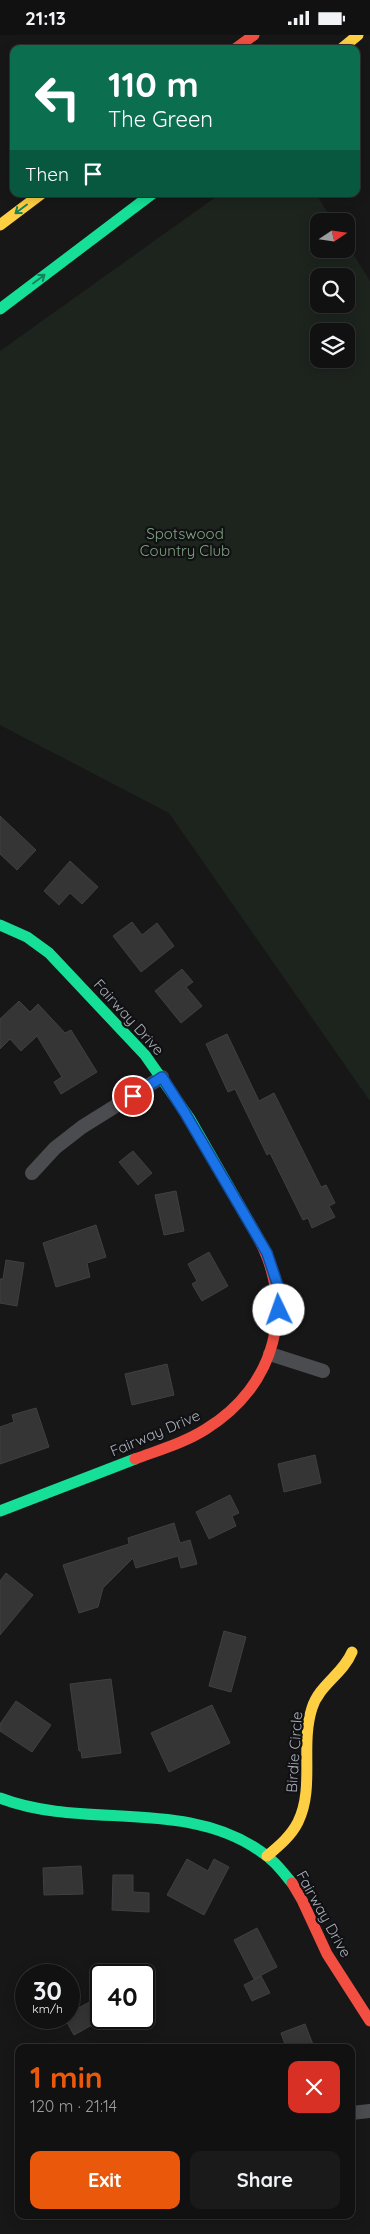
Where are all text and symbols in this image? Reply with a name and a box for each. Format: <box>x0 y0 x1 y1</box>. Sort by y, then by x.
text: 21:13 <box>25 6 66 30</box>
text: 110 m <box>108 62 199 106</box>
icon: left <box>25 65 90 130</box>
text: The Green <box>108 105 213 133</box>
icon: arrive <box>79 160 107 188</box>
text: Then <box>25 162 69 186</box>
one-way arrow <box>15 204 28 215</box>
north arrow <box>310 213 355 257</box>
map controls <box>310 213 355 368</box>
button: search <box>310 268 355 313</box>
one-way arrow <box>32 274 45 285</box>
button: layers <box>310 323 355 368</box>
park label: Spotswood Country Club <box>140 524 230 560</box>
street label: Fairway Drive <box>90 975 168 1059</box>
pin <box>112 1075 154 1117</box>
icon: arrive <box>119 1082 147 1110</box>
position arrow <box>252 1283 304 1335</box>
street label: Fairway Drive <box>107 1405 203 1461</box>
street label: Birdie Circle <box>282 1711 306 1793</box>
street label: Fairway Drive <box>292 1867 356 1961</box>
speed limit sign: 40 <box>90 1964 155 2029</box>
text: 30 <box>33 1975 62 2006</box>
text: km/h <box>32 2001 63 2016</box>
text: 1 min <box>30 2058 103 2096</box>
button: close <box>288 2061 340 2113</box>
text: 120 m · 21:14 <box>30 2096 117 2116</box>
button: Exit <box>30 2151 180 2209</box>
button: Share <box>190 2151 340 2209</box>

